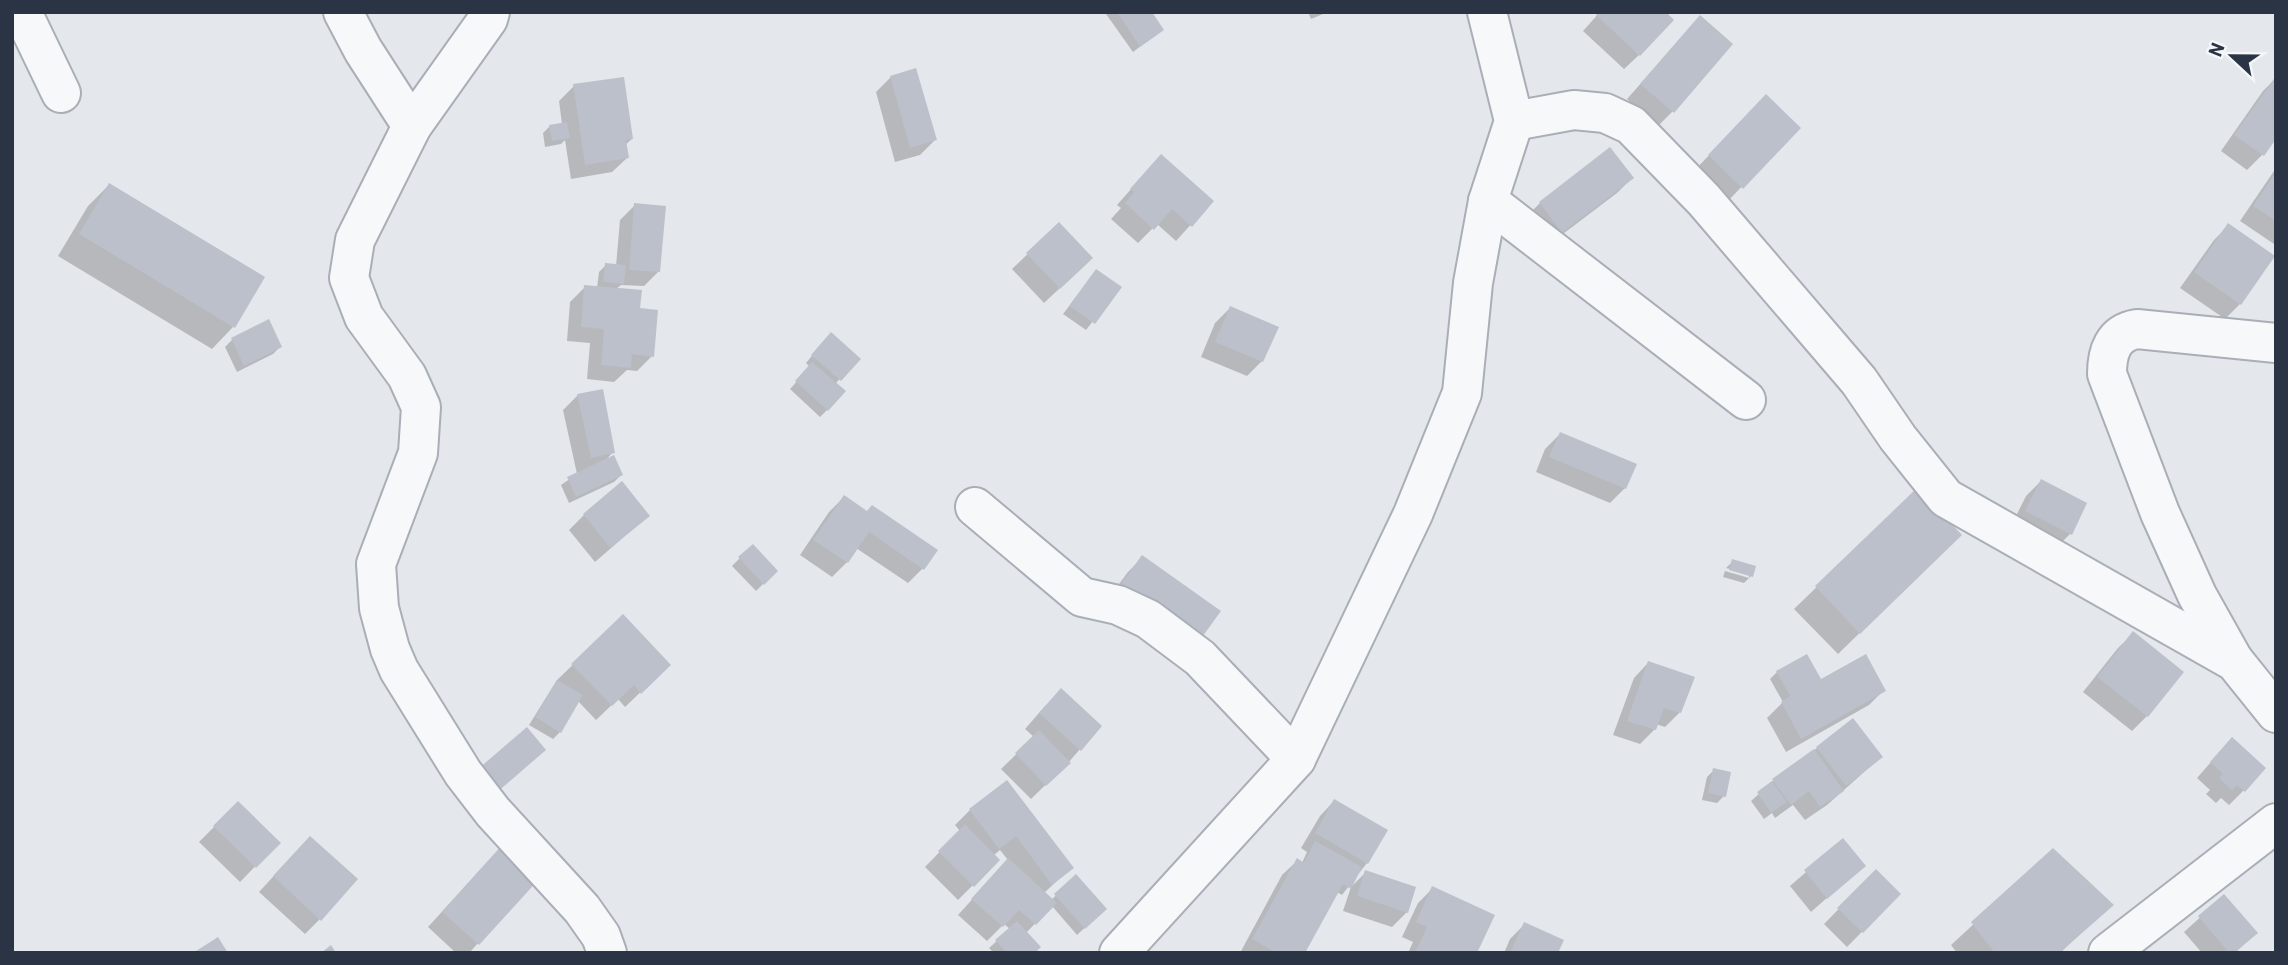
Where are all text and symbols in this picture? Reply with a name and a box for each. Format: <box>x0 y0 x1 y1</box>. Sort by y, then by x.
north arrow <box>2197 21 2267 91</box>
text: N <box>2203 39 2229 60</box>

